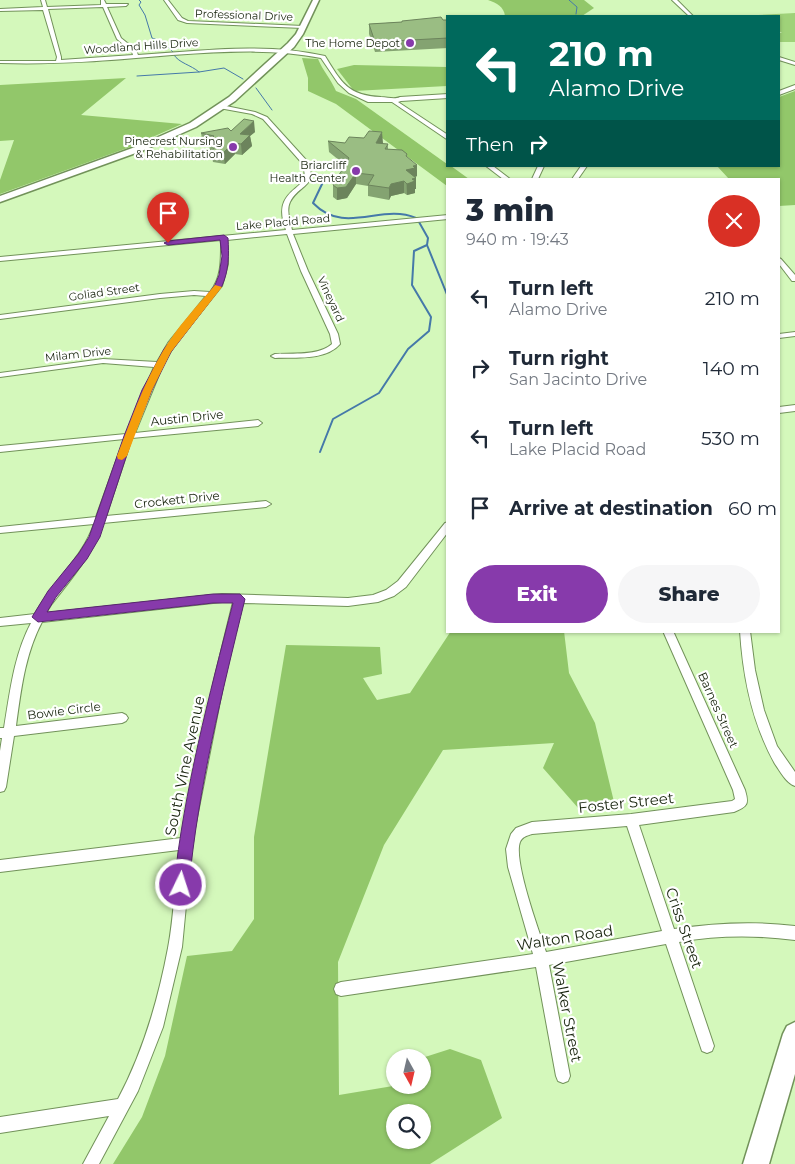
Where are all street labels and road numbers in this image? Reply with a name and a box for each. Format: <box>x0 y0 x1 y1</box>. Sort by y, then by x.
street label: Professional Drive <box>195 6 294 24</box>
street label: Woodland Hills Drive <box>83 35 199 57</box>
street label: Lake Placid Road <box>235 211 331 233</box>
street label: Vineyard <box>314 274 348 324</box>
street label: Goliad Street <box>68 280 141 304</box>
street label: Milam Drive <box>44 344 112 364</box>
street label: Austin Drive <box>150 406 224 429</box>
street label: Crockett Drive <box>134 488 220 511</box>
street label: Barnes Street <box>695 670 742 750</box>
street label: South Vine Avenue <box>160 694 209 838</box>
street label: Bowie Circle <box>26 699 102 722</box>
street label: Foster Street <box>577 788 675 817</box>
street label: Criss Street <box>662 885 707 971</box>
street label: Walton Road <box>515 921 614 954</box>
street label: Walker Street <box>548 960 587 1064</box>

